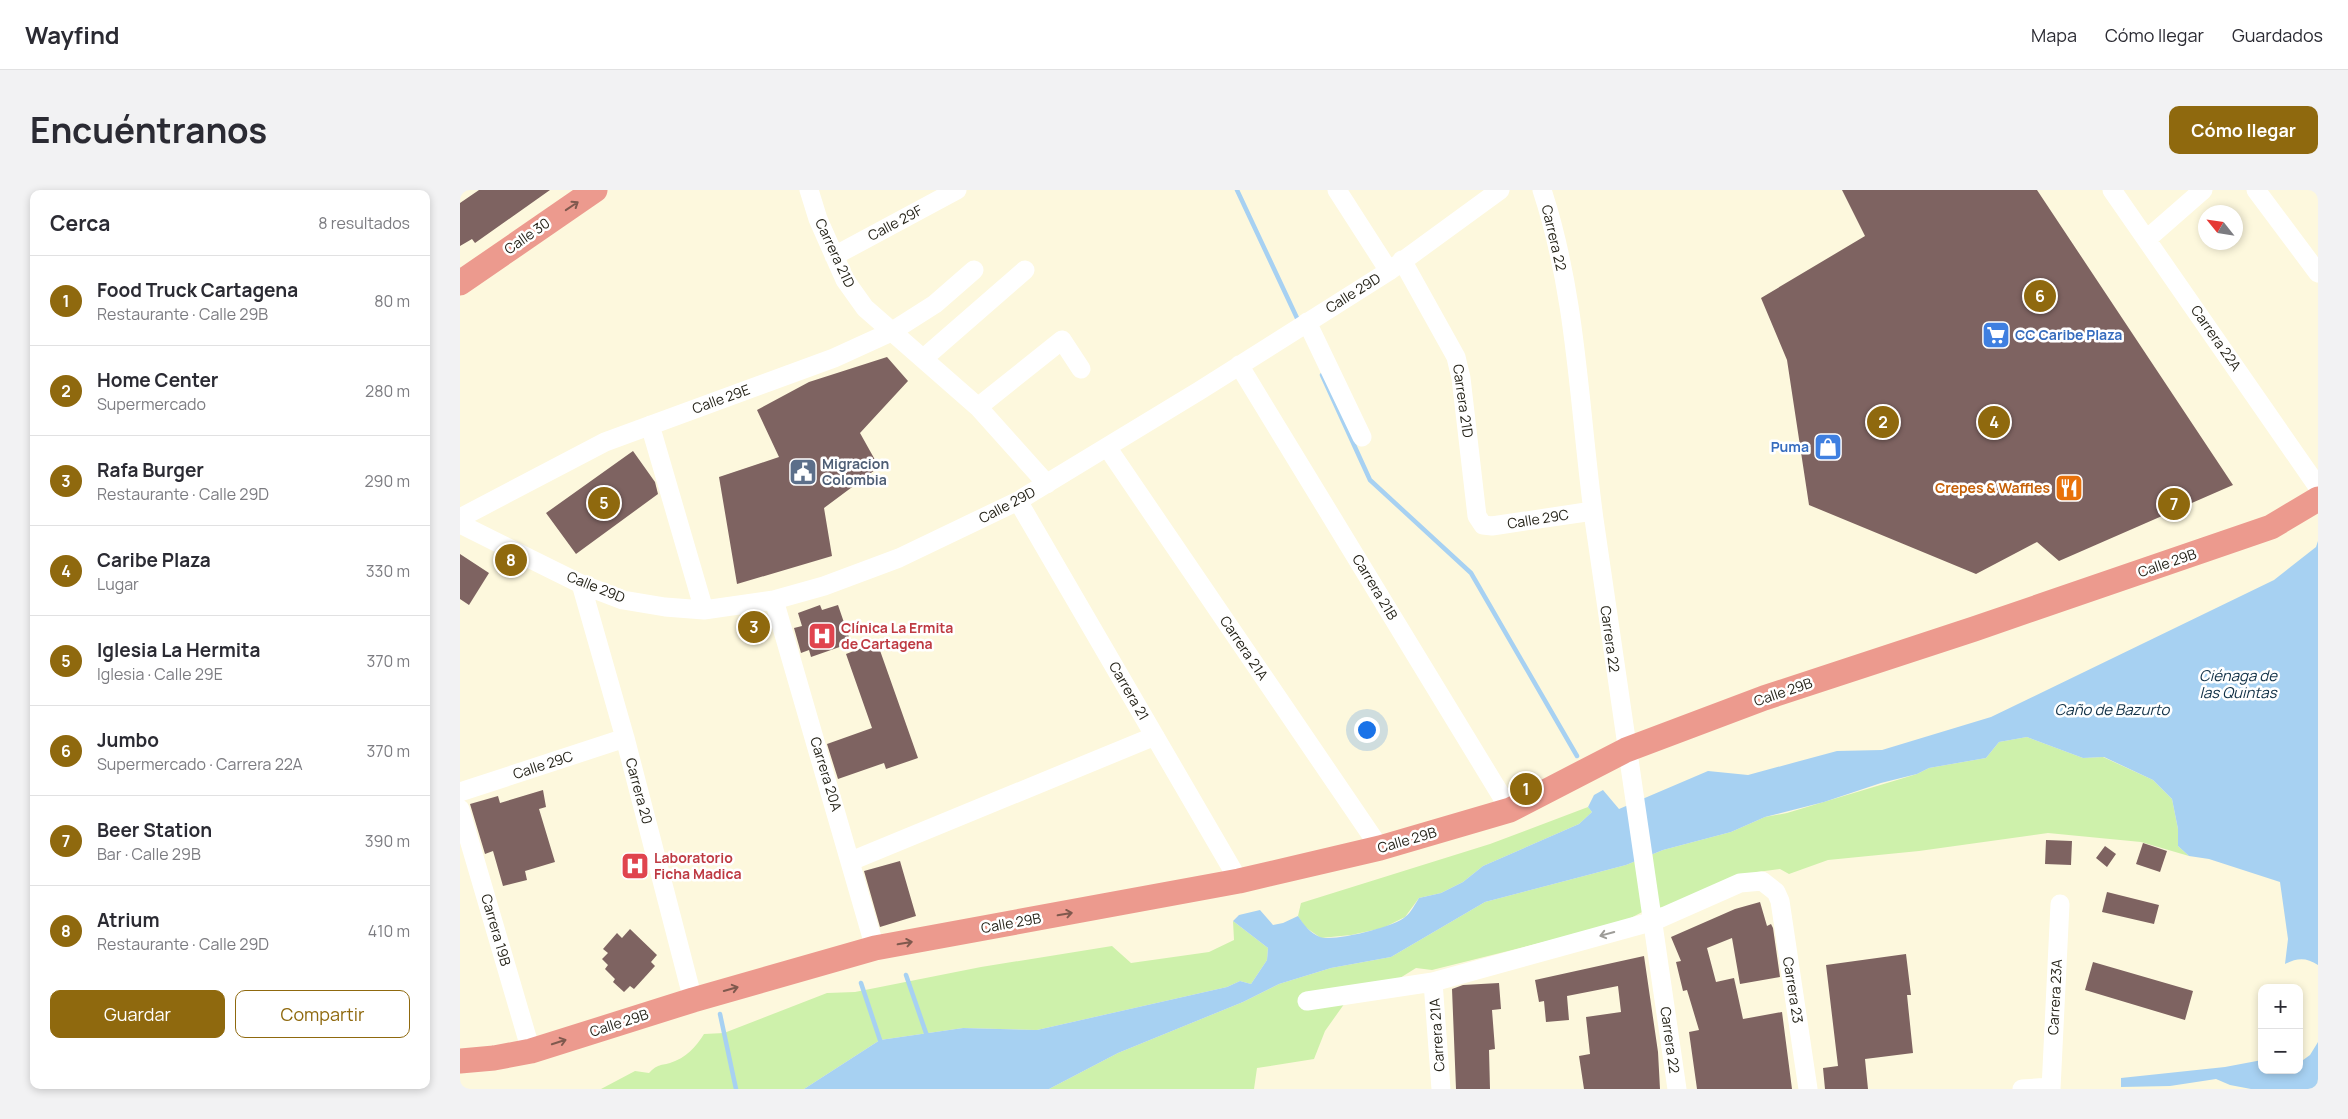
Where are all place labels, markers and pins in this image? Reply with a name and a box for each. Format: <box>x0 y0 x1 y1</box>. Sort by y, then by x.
pin: 6 <box>2024 277 2056 315</box>
supermarket icon: CC Caribe Plaza <box>1981 320 2011 350</box>
place label: CC Caribe Plaza <box>2015 325 2122 344</box>
pin: 2 <box>1867 403 1899 441</box>
pin: 4 <box>1978 403 2010 441</box>
shop icon: Puma <box>1813 432 1843 462</box>
place label: Puma <box>1771 437 1809 456</box>
place label: Migracion Colombia <box>822 454 889 489</box>
public building icon: Migracion Colombia <box>788 457 818 487</box>
restaurant icon: Crepes & Waffles <box>2054 473 2084 503</box>
place label: Crepes & Waffles <box>1935 478 2050 497</box>
pin: 5 <box>588 484 620 522</box>
pin: 7 <box>2158 485 2190 523</box>
pin: 8 <box>495 541 527 579</box>
pin: 3 <box>738 608 770 646</box>
place label: Clínica La Ermita de Cartagena <box>841 618 953 653</box>
hospital icon: Clínica La Ermita de Cartagena <box>807 621 837 651</box>
pin: 1 <box>1510 770 1542 808</box>
place label: Laboratorio Ficha Madica <box>654 848 742 883</box>
hospital icon: Laboratorio Ficha Madica <box>620 851 650 881</box>

